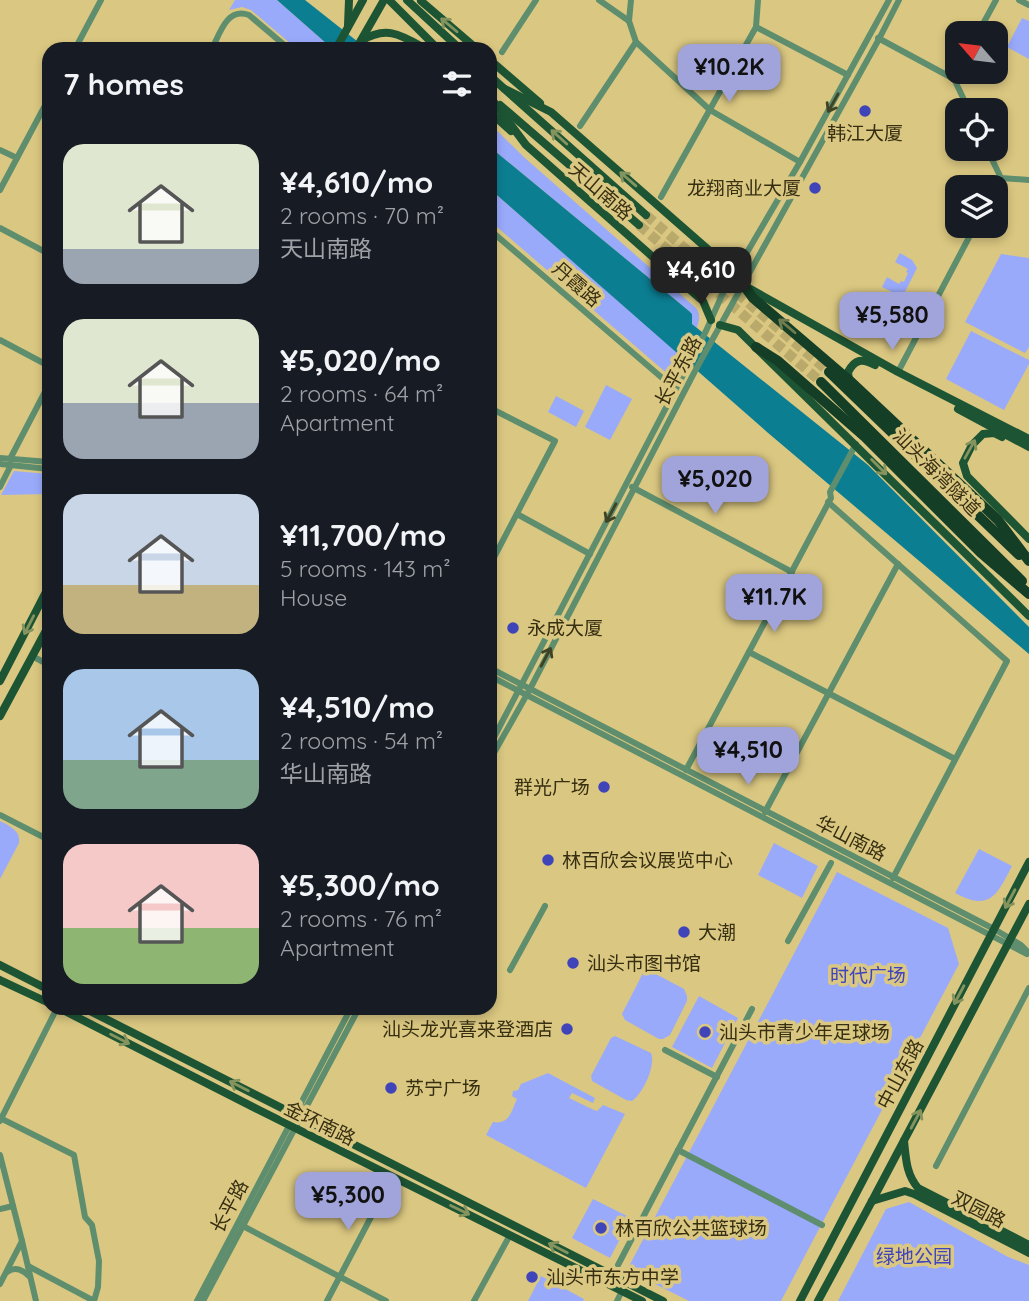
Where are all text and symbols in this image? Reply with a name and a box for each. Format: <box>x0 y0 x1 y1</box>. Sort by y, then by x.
one-way arrow <box>441 17 459 33</box>
north arrow <box>945 21 1008 84</box>
map controls <box>945 21 1008 238</box>
pin: ¥10.2K <box>672 44 786 104</box>
text: ¥10.2K <box>694 52 764 81</box>
text: 7 homes <box>63 65 184 103</box>
icon: filters <box>438 65 476 103</box>
one-way arrow <box>826 92 839 113</box>
button: locate <box>945 98 1008 161</box>
marker: 韩江大厦 <box>857 103 873 119</box>
place label: 韩江大厦 <box>827 121 903 145</box>
one-way arrow <box>550 129 568 145</box>
street label: 天山南路 <box>564 157 638 225</box>
text: ¥4,610/mo <box>280 163 433 201</box>
one-way arrow <box>619 171 637 187</box>
icon: home <box>119 172 203 256</box>
button: layers <box>945 175 1008 238</box>
place label: 龙翔商业大厦 <box>687 176 801 200</box>
marker: 龙翔商业大厦 <box>807 180 823 196</box>
text: 2 rooms · 70 m² <box>280 201 444 230</box>
text: 天山南路 <box>280 234 372 263</box>
pin: ¥4,610 <box>644 247 758 307</box>
text: ¥4,610 <box>667 255 735 284</box>
street label: 丹霞路 <box>548 256 606 312</box>
pin: ¥5,580 <box>835 292 949 352</box>
text: ¥5,580 <box>855 300 929 329</box>
one-way arrow <box>778 318 796 334</box>
street label: 长平东路 <box>650 332 706 410</box>
text: ¥5,020/mo <box>280 341 441 379</box>
icon: home <box>119 347 203 431</box>
text: 2 rooms · 64 m² <box>280 379 443 408</box>
text: Apartment <box>280 408 394 437</box>
street label: 汕头海湾隧道 <box>888 423 986 521</box>
one-way arrow <box>963 440 977 460</box>
pin: ¥5,020 <box>658 456 772 516</box>
one-way arrow <box>870 459 887 476</box>
text: ¥5,020 <box>678 464 752 493</box>
one-way arrow <box>604 502 617 523</box>
text: ¥11,700/mo <box>280 516 446 554</box>
icon: home <box>119 522 203 606</box>
text: 5 rooms · 143 m² <box>280 554 451 583</box>
pin: ¥11.7K <box>717 574 831 634</box>
text: ¥11.7K <box>741 582 807 611</box>
text: House <box>280 583 347 612</box>
one-way arrow <box>21 614 35 635</box>
place label: 永成大厦 <box>527 616 603 640</box>
marker: 永成大厦 <box>505 620 521 636</box>
one-way arrow <box>540 647 553 668</box>
text: ¥4,510/mo <box>280 688 435 726</box>
icon: home <box>119 697 203 781</box>
text: 2 rooms · 54 m² <box>280 726 443 755</box>
pin: ¥4,510 <box>691 728 805 787</box>
text: ¥4,510 <box>713 735 783 764</box>
text: 华山南路 <box>280 759 372 788</box>
place label: 群光广场 <box>514 775 590 799</box>
marker: 群光广场 <box>596 779 612 795</box>
street label: 华山南路 <box>812 810 890 866</box>
place label: 林百欣会议展览中心 <box>562 848 733 872</box>
marker: 林百欣会议展览中心 <box>540 852 556 868</box>
text: ¥5,300/mo <box>280 866 440 904</box>
icon: home <box>119 872 203 956</box>
one-way arrow <box>1003 888 1017 908</box>
text: 2 rooms · 76 m² <box>280 904 442 933</box>
place label: 大潮 <box>698 920 736 944</box>
marker: 大潮 <box>676 924 692 940</box>
text: Apartment <box>280 933 394 962</box>
place label: 汕头市图书馆 <box>587 951 701 975</box>
marker: 汕头市图书馆 <box>565 955 581 971</box>
park label: 时代广场 <box>830 963 906 987</box>
one-way arrow <box>952 984 966 1005</box>
place label: 汕头龙光喜来登酒店 <box>382 1017 553 1041</box>
place label: 汕头市青少年足球场 <box>719 1020 890 1044</box>
marker: 汕头龙光喜来登酒店 <box>559 1021 575 1037</box>
marker: 汕头市青少年足球场 <box>697 1024 713 1040</box>
one-way arrow <box>109 1033 130 1046</box>
street label: 中山东路 <box>872 1035 928 1113</box>
place label: 苏宁广场 <box>405 1076 481 1100</box>
one-way arrow <box>229 1079 250 1093</box>
marker: 苏宁广场 <box>383 1080 399 1096</box>
street label: 金环南路 <box>281 1096 359 1150</box>
one-way arrow <box>909 1109 923 1129</box>
pin: ¥5,300 <box>291 1172 405 1232</box>
street label: 长平路 <box>205 1175 253 1237</box>
text: ¥5,300 <box>311 1180 385 1209</box>
street label: 双园路 <box>948 1185 1010 1233</box>
one-way arrow <box>449 1204 470 1218</box>
place label: 林百欣公共篮球场 <box>615 1216 767 1240</box>
marker: 林百欣公共篮球场 <box>593 1220 609 1236</box>
one-way arrow <box>548 1241 569 1255</box>
park label: 绿地公园 <box>876 1244 952 1268</box>
place label: 汕头市东方中学 <box>546 1265 679 1289</box>
marker: 汕头市东方中学 <box>524 1269 540 1285</box>

